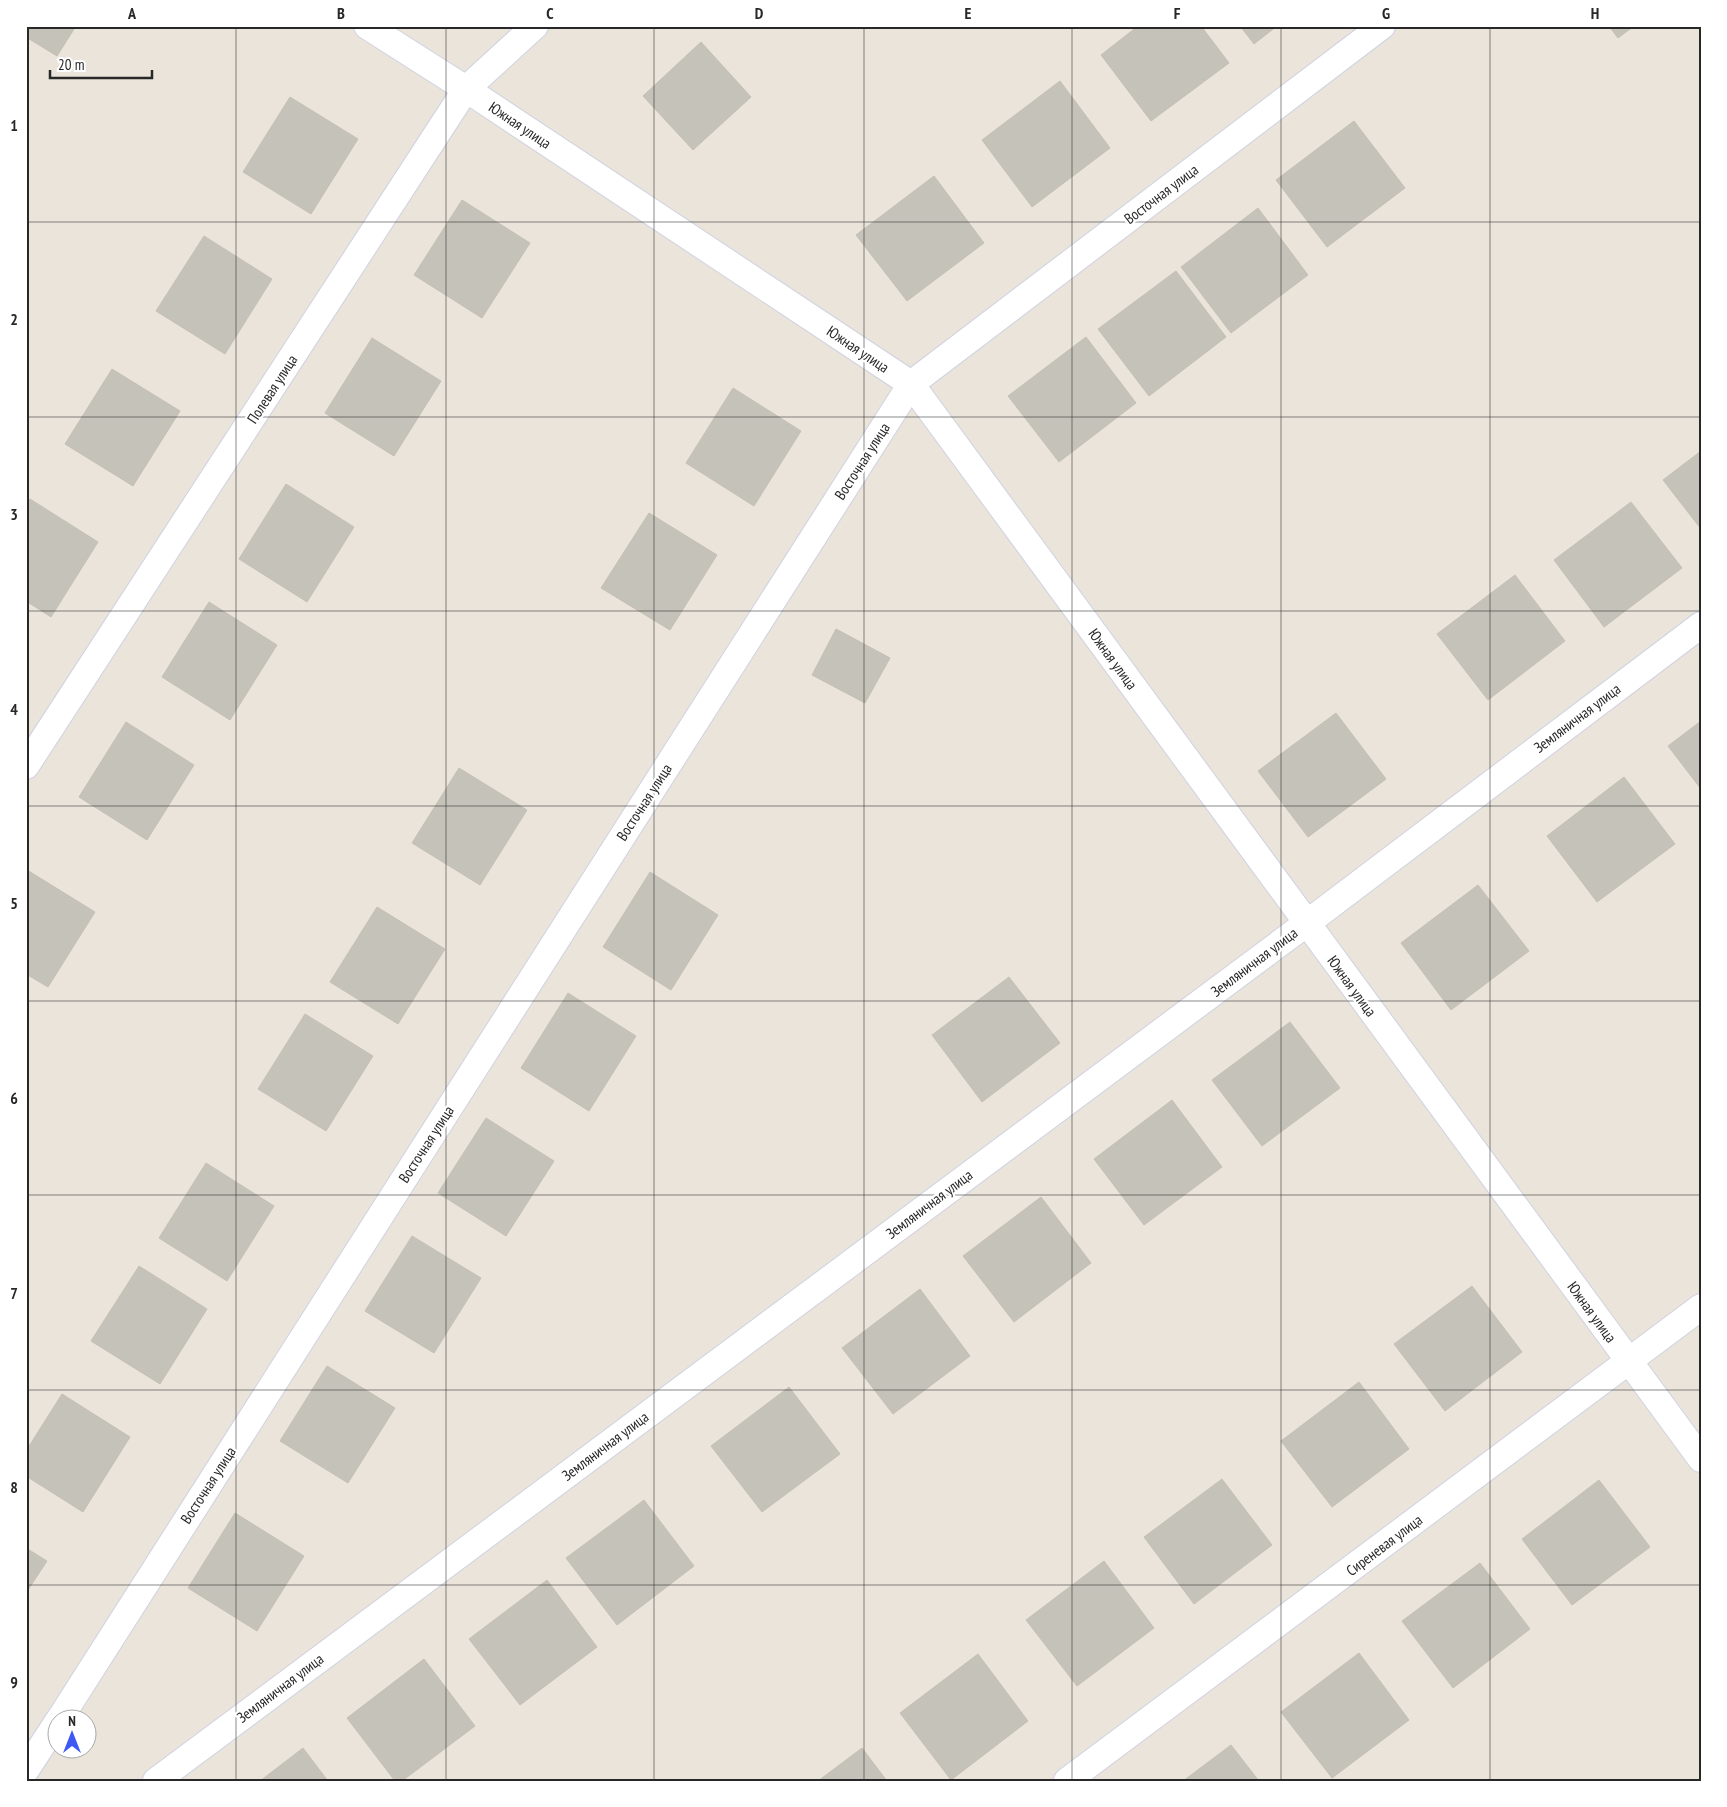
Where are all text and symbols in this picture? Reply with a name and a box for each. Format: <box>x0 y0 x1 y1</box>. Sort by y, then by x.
text: A <box>127 3 137 23</box>
text: B <box>337 3 345 23</box>
text: C <box>546 3 554 23</box>
text: D <box>755 3 764 23</box>
text: E <box>965 3 972 23</box>
text: F <box>1174 3 1181 23</box>
text: G <box>1382 3 1390 23</box>
text: H <box>1591 3 1599 23</box>
scale bar <box>50 48 152 80</box>
text: 20 m <box>58 55 84 74</box>
street label: Южная улица <box>485 97 555 153</box>
text: 1 <box>10 115 18 135</box>
street label: Восточная улица <box>1120 160 1202 228</box>
text: 2 <box>10 309 18 329</box>
street label: Южная улица <box>823 321 893 377</box>
street label: Полевая улица <box>243 351 301 427</box>
street label: Восточная улица <box>830 419 894 503</box>
text: 3 <box>10 504 18 524</box>
street label: Южная улица <box>1084 625 1142 693</box>
street label: Земляничная улица <box>1530 679 1624 757</box>
text: 4 <box>10 699 18 719</box>
street label: Восточная улица <box>612 760 676 844</box>
text: 5 <box>10 893 18 913</box>
street label: Земляничная улица <box>1207 923 1301 1001</box>
street label: Южная улица <box>1323 952 1381 1020</box>
text: 6 <box>10 1088 18 1108</box>
street label: Восточная улица <box>394 1102 458 1186</box>
street label: Земляничная улица <box>882 1165 976 1243</box>
street label: Южная улица <box>1563 1278 1621 1346</box>
text: 7 <box>10 1283 18 1303</box>
street label: Земляничная улица <box>558 1407 652 1485</box>
street label: Восточная улица <box>176 1443 240 1527</box>
text: 8 <box>10 1477 18 1497</box>
street label: Сиреневая улица <box>1342 1510 1426 1580</box>
street label: Земляничная улица <box>233 1649 327 1727</box>
text: 9 <box>10 1672 18 1692</box>
north arrow <box>48 1710 98 1760</box>
text: N <box>68 1712 76 1730</box>

